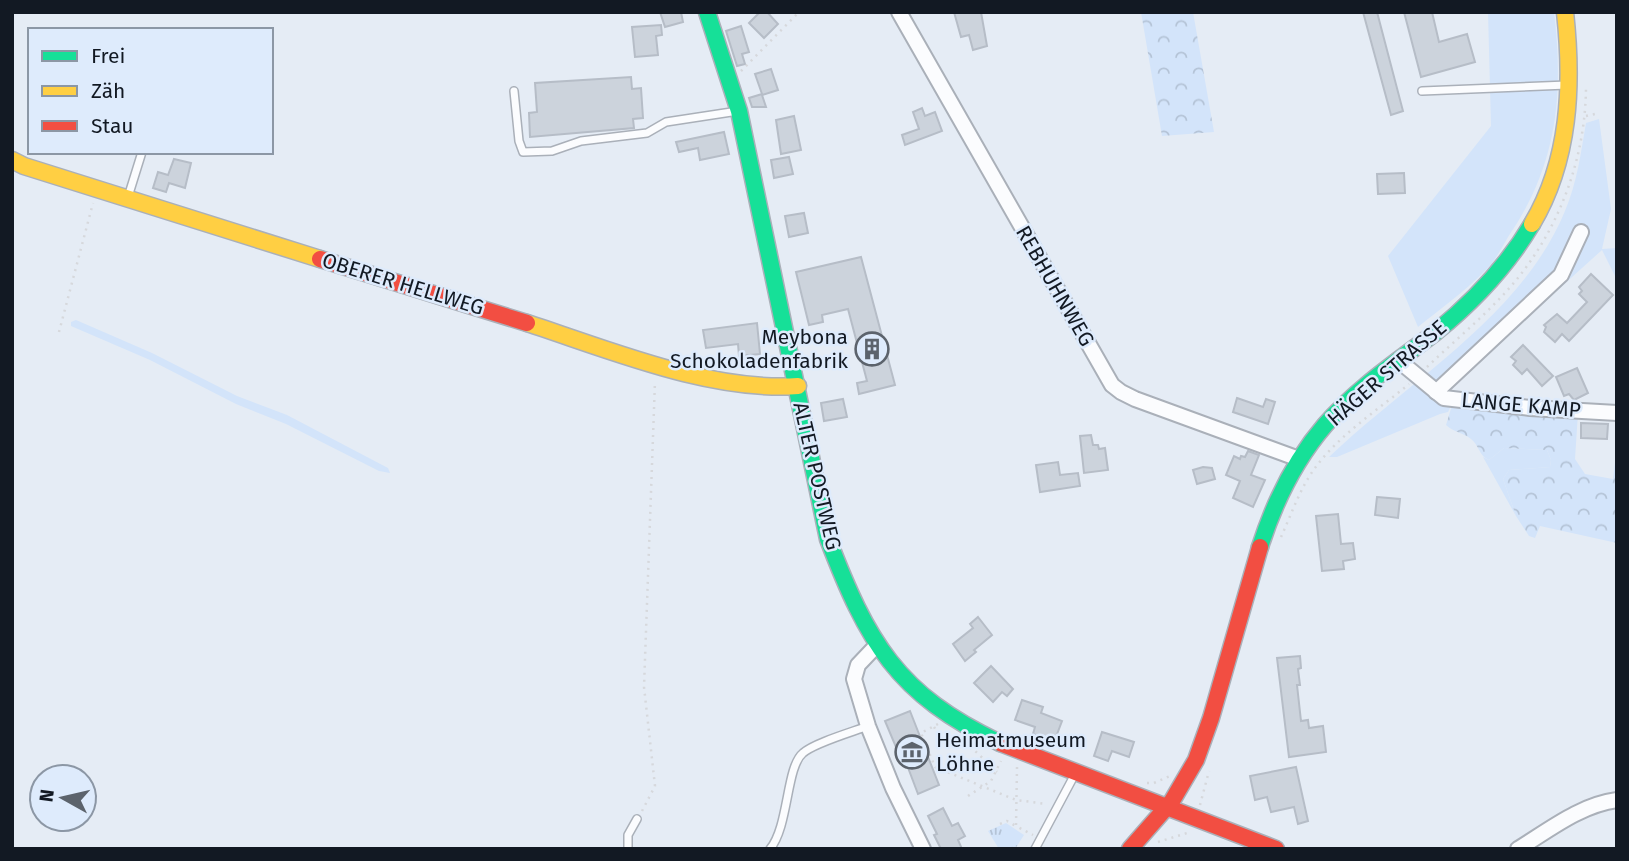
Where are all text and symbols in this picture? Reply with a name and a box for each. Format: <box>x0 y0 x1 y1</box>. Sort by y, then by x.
legend <box>28 28 273 154</box>
text: Frei <box>91 43 125 69</box>
text: Zäh <box>91 78 125 104</box>
text: Stau <box>91 113 134 139</box>
street label: REBHUHNWEG <box>1010 221 1100 351</box>
street label: OBERER HELLWEG <box>319 247 487 321</box>
street label: HÄGER STRASSE <box>1322 314 1452 432</box>
place label: Meybona Schokoladenfabrik <box>670 324 848 374</box>
building icon: Meybona Schokoladenfabrik <box>853 330 891 368</box>
street label: LANGE KAMP <box>1460 387 1582 423</box>
street label: ALTER POSTWEG <box>787 399 847 553</box>
place label: Heimatmuseum Löhne <box>936 727 1086 777</box>
museum icon: Heimatmuseum Löhne <box>893 733 931 771</box>
north arrow <box>28 763 98 833</box>
text: N <box>34 788 59 804</box>

